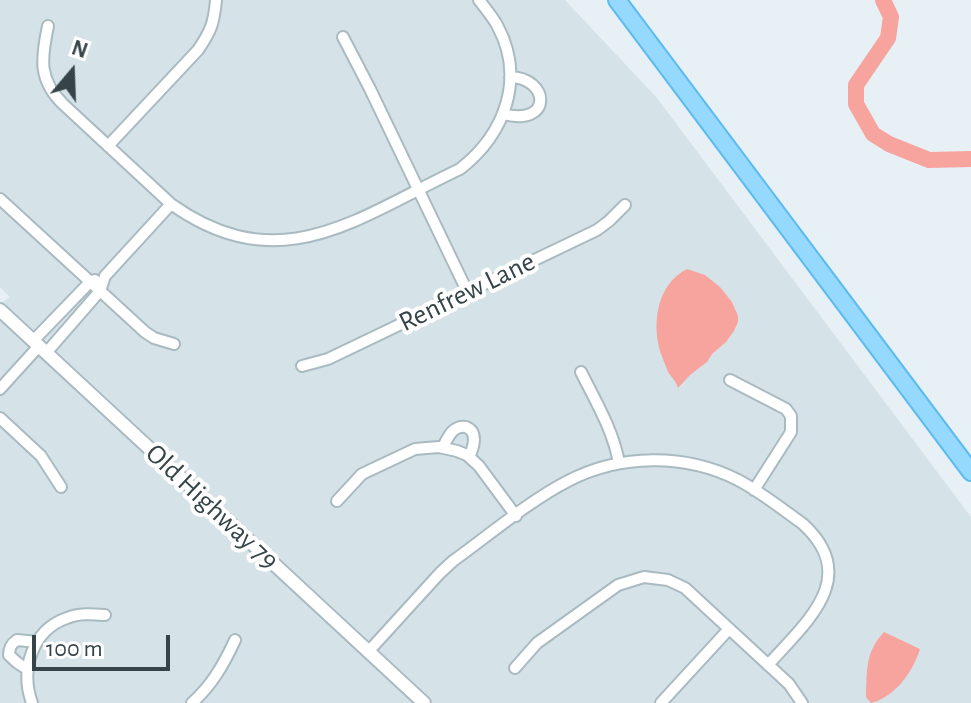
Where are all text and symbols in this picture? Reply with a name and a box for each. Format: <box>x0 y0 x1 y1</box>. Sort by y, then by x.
north arrow <box>32 32 112 112</box>
text: N <box>69 36 91 62</box>
street label: Renfrew Lane <box>393 245 541 339</box>
street label: Old Highway 79 <box>138 437 286 577</box>
scale bar <box>36 619 174 669</box>
text: 100 m <box>46 637 103 661</box>

